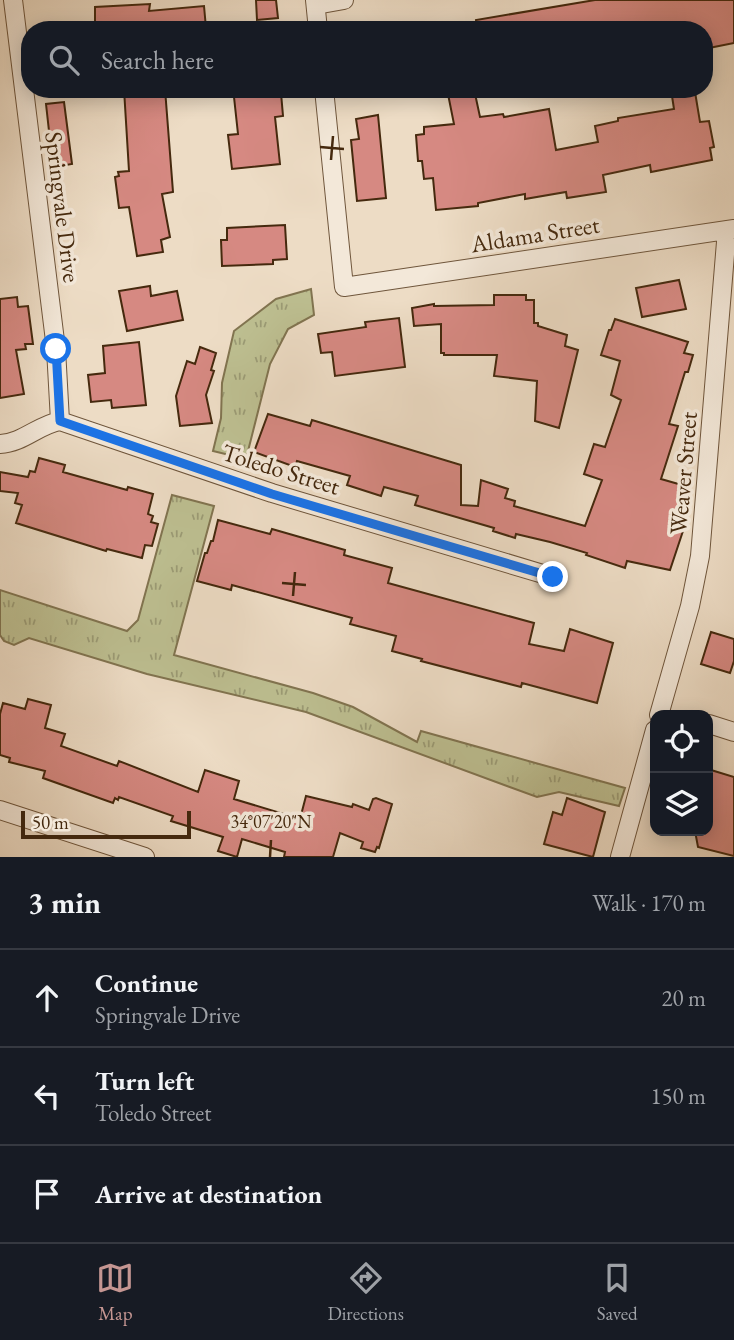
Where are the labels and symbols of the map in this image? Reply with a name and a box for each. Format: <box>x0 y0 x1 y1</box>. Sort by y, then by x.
street label: Springvale Drive <box>38 130 88 284</box>
street label: Aldama Street <box>467 208 602 260</box>
route start <box>40 333 71 364</box>
street label: Weaver Street <box>662 410 704 536</box>
street label: Toledo Street <box>218 436 344 502</box>
route end <box>537 561 568 592</box>
scale bar <box>21 808 191 840</box>
text: 34°07'20"N <box>231 810 312 833</box>

